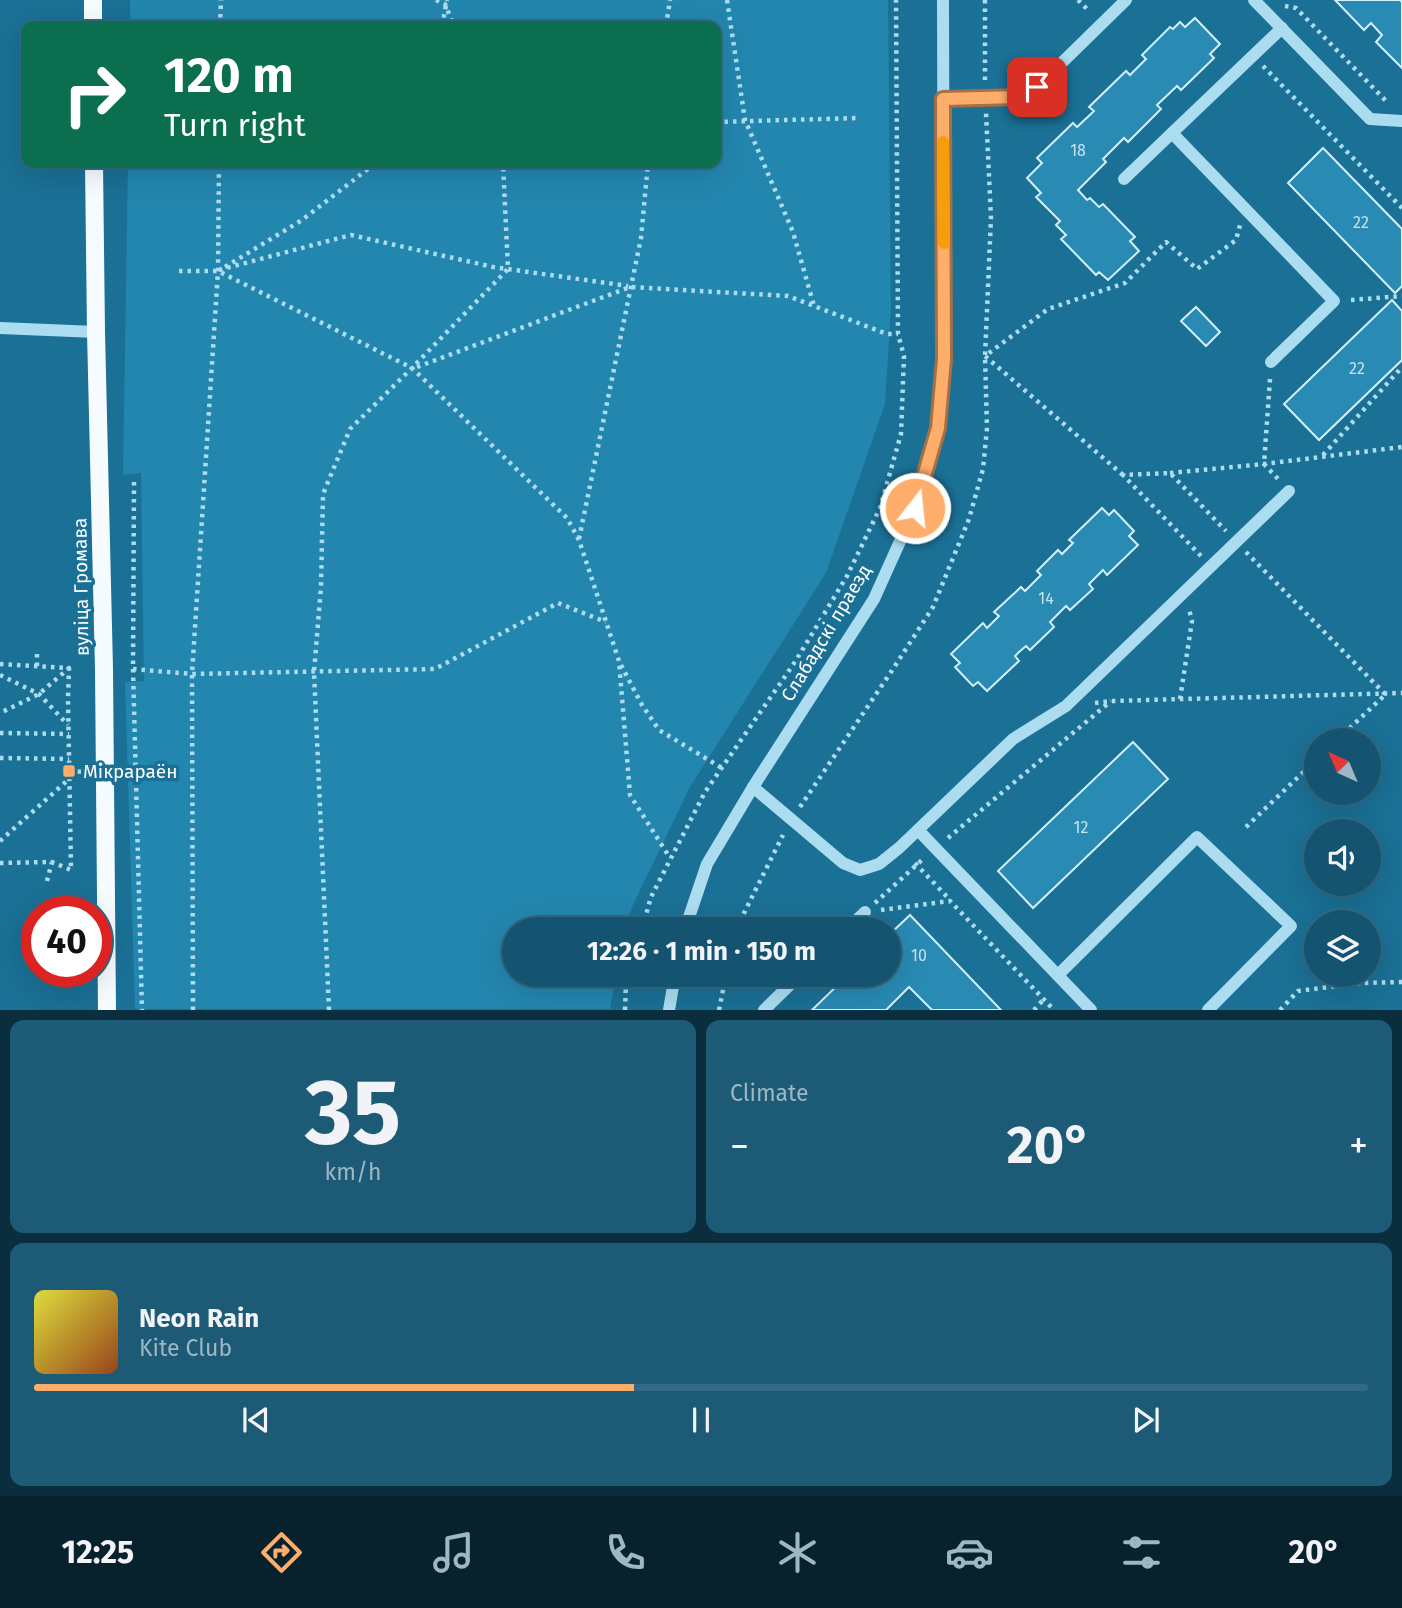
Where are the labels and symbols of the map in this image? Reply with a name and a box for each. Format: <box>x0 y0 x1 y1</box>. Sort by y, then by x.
pin <box>1007 57 1067 117</box>
house number: 18 <box>1070 141 1086 160</box>
house number: 22 <box>1353 213 1369 232</box>
house number: 22 <box>1349 359 1365 378</box>
position arrow <box>878 471 952 545</box>
street label: вуліца Громава <box>68 518 94 656</box>
street label: Слабадскі праезд <box>776 560 876 706</box>
house number: 14 <box>1038 589 1054 608</box>
north arrow <box>1304 728 1381 805</box>
place label: Мікрараён <box>83 760 178 783</box>
marker: Мікрараён <box>61 763 77 779</box>
house number: 12 <box>1074 818 1088 837</box>
speed limit sign: 40 <box>21 896 112 987</box>
house number: 10 <box>911 946 927 965</box>

